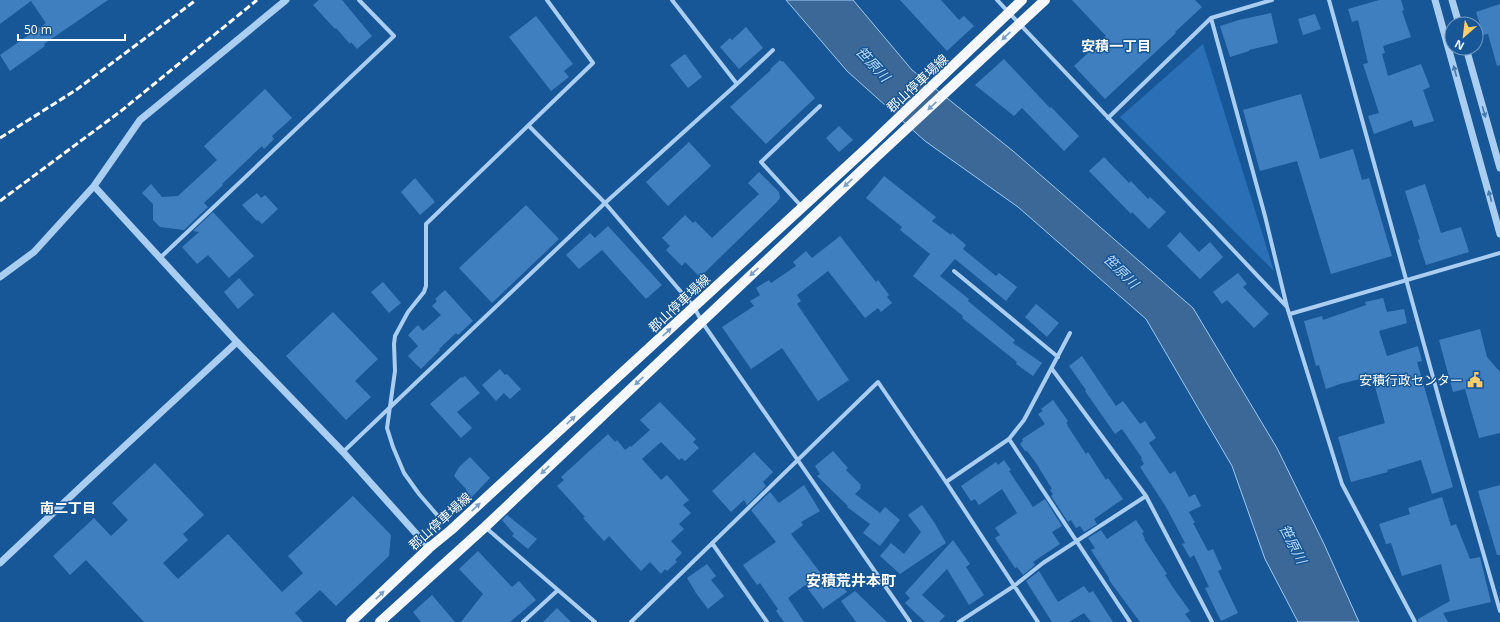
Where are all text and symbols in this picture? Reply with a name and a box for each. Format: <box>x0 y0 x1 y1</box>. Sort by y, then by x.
scale bar <box>18 16 125 42</box>
north arrow <box>1444 16 1484 56</box>
text: 50 m <box>24 21 52 38</box>
one-way arrow <box>1001 31 1011 41</box>
district label: 安積一丁目 <box>1081 36 1151 55</box>
text: N <box>1452 37 1467 54</box>
water label: 笹原川 <box>852 42 896 87</box>
street label: 郡山停車場線 <box>882 50 952 116</box>
one-way arrow <box>1452 65 1458 77</box>
one-way arrow <box>927 101 936 110</box>
one-way arrow <box>1481 107 1487 119</box>
one-way arrow <box>844 178 853 187</box>
one-way arrow <box>1486 190 1492 202</box>
water label: 笹原川 <box>1100 249 1144 293</box>
one-way arrow <box>749 268 759 277</box>
street label: 郡山停車場線 <box>644 270 714 336</box>
one-way arrow <box>662 327 672 336</box>
place label: 安積行政センター <box>1359 371 1463 389</box>
public building icon: 安積行政センター <box>1466 371 1484 389</box>
one-way arrow <box>634 376 644 386</box>
one-way arrow <box>566 415 577 424</box>
one-way arrow <box>540 466 550 475</box>
street label: 郡山停車場線 <box>405 488 475 554</box>
district label: 南二丁目 <box>40 498 96 517</box>
one-way arrow <box>470 503 481 512</box>
water label: 笹原川 <box>1275 521 1312 569</box>
district label: 安積荒井本町 <box>806 570 896 590</box>
one-way arrow <box>375 590 385 600</box>

